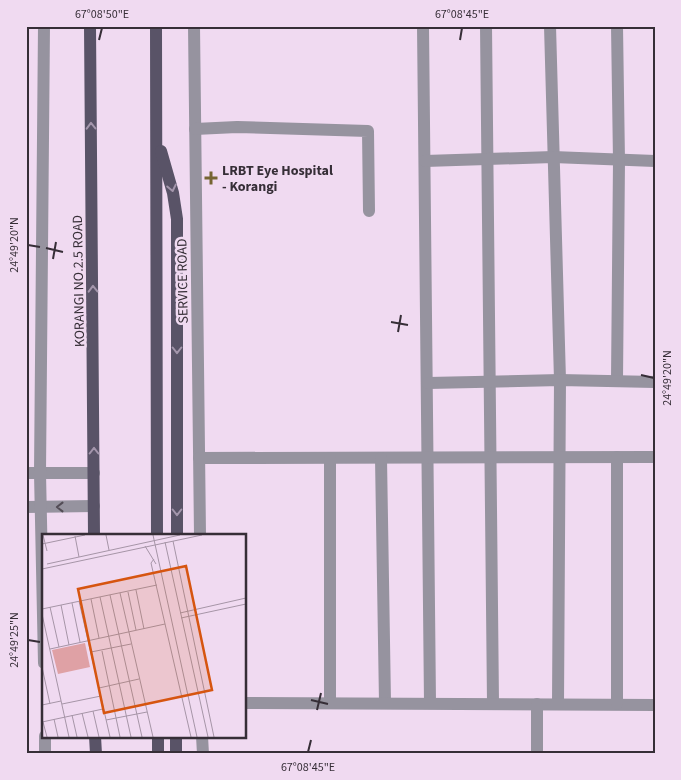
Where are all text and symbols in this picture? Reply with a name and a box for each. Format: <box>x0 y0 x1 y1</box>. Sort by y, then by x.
text: 67°08'50"E <box>75 6 129 23</box>
text: 67°08'45"E <box>435 6 489 23</box>
one-way arrow <box>86 122 96 130</box>
place label: LRBT Eye Hospital - Korangi <box>222 161 333 197</box>
marker: LRBT Eye Hospital - Korangi <box>204 171 218 185</box>
one-way arrow <box>166 183 177 192</box>
street label: KORANGI NO.2.5 ROAD <box>68 215 90 347</box>
text: 24°49'20"N <box>6 217 23 273</box>
street label: SERVICE ROAD <box>172 238 194 324</box>
one-way arrow <box>88 285 98 292</box>
one-way arrow <box>172 346 182 354</box>
text: 24°49'20"N <box>659 350 676 406</box>
one-way arrow <box>89 447 99 455</box>
one-way arrow <box>56 501 64 512</box>
one-way arrow <box>172 509 182 517</box>
inset map <box>42 534 246 738</box>
text: 24°49'25"N <box>6 612 23 668</box>
text: 67°08'45"E <box>281 759 335 776</box>

